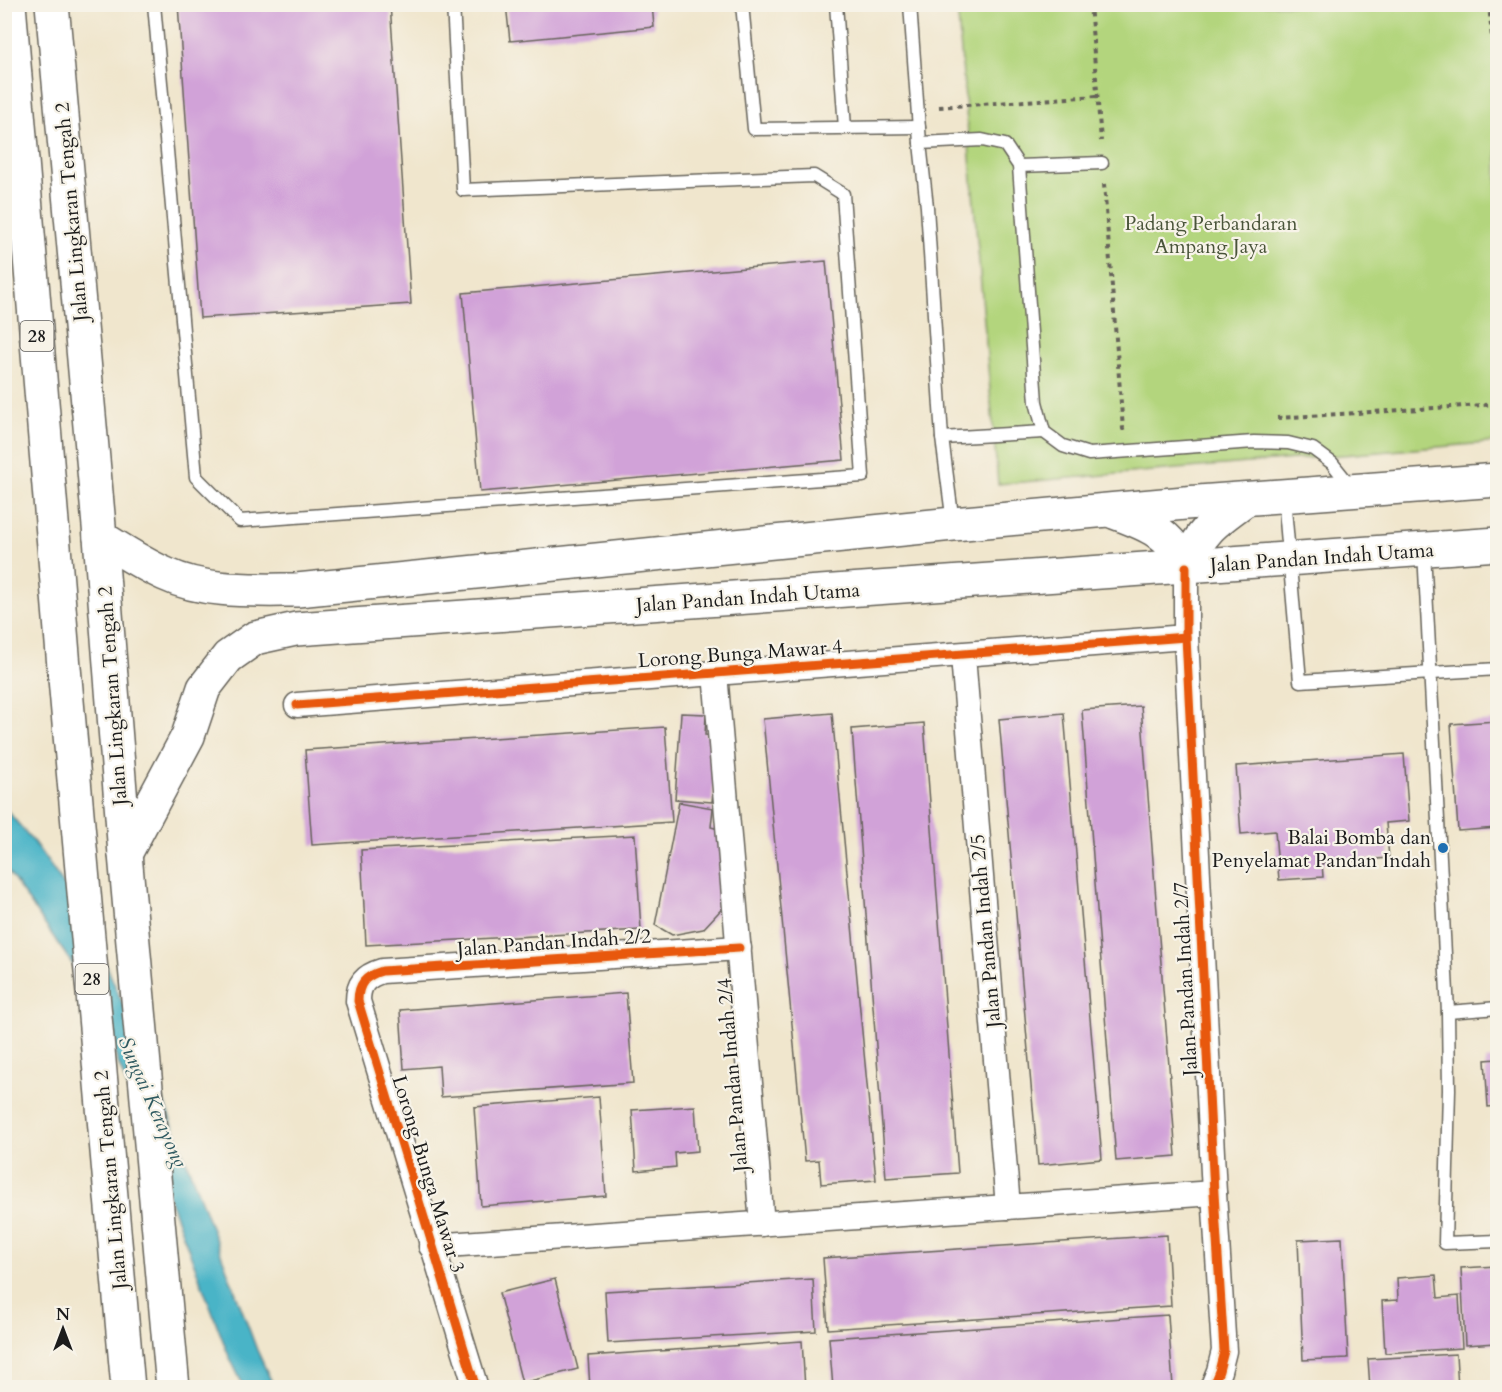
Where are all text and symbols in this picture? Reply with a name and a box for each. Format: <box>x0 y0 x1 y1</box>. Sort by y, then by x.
street label: Jalan Lingkaran Tengah 2 <box>48 101 95 326</box>
park label: Padang Perbandaran Ampang Jaya <box>1124 210 1298 260</box>
road number: 28 <box>20 321 54 351</box>
street label: Jalan Pandan Indah Utama <box>1206 536 1435 579</box>
street label: Jalan Pandan Indah Utama <box>632 576 861 619</box>
street label: Jalan Lingkaran Tengah 2 <box>91 585 134 810</box>
street label: Lorong Bunga Mawar 4 <box>637 633 843 674</box>
place label: Balai Bomba dan Penyelamat Pandan Indah <box>1212 824 1432 874</box>
street label: Jalan Pandan Indah 2/5 <box>964 833 1008 1032</box>
marker: Balai Bomba dan Penyelamat Pandan Indah <box>1436 841 1450 855</box>
street label: Jalan Pandan Indah 2/7 <box>1167 881 1204 1080</box>
street label: Jalan Pandan Indah 2/2 <box>453 922 652 963</box>
road number: 28 <box>76 964 109 994</box>
street label: Jalan Pandan Indah 2/4 <box>711 977 755 1176</box>
water label: Sungai Kerayong <box>111 1032 195 1173</box>
street label: Jalan Lingkaran Tengah 2 <box>87 1069 134 1294</box>
street label: Lorong Bunga Mawar 3 <box>386 1072 471 1276</box>
north arrow <box>33 1299 93 1359</box>
text: N <box>56 1304 70 1326</box>

